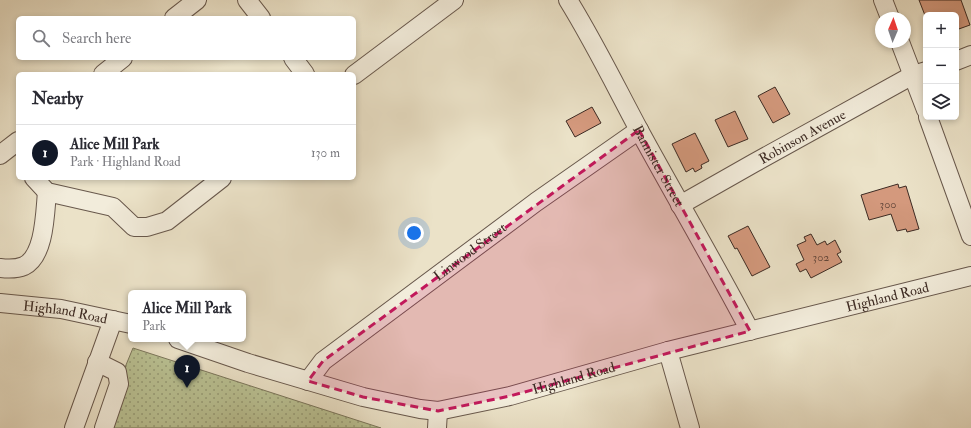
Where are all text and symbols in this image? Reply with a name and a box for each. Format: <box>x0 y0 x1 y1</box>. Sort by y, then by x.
north arrow <box>875 12 911 48</box>
map controls <box>923 12 959 120</box>
button: + <box>923 12 959 48</box>
search box <box>16 16 356 60</box>
icon: search <box>30 27 52 49</box>
text: Search here <box>62 29 131 48</box>
button: − <box>923 48 959 84</box>
button: layers <box>923 84 959 120</box>
text: Nearby <box>32 88 83 109</box>
street label: Robinson Avenue <box>756 105 849 167</box>
street label: Bannister Street <box>629 122 688 210</box>
text: Alice Mill Park <box>70 135 159 154</box>
text: 1 <box>43 145 47 161</box>
text: 130 m <box>311 145 340 161</box>
text: Park · Highland Road <box>70 154 181 170</box>
house number: 300 <box>880 197 896 212</box>
street label: Linwood Street <box>430 219 510 284</box>
your location <box>404 223 424 243</box>
house number: 302 <box>813 250 829 265</box>
street label: Highland Road <box>844 278 931 315</box>
popup <box>128 290 246 342</box>
street label: Highland Road <box>22 297 109 327</box>
text: Alice Mill Park <box>142 299 232 318</box>
text: Park <box>142 318 166 334</box>
pin: 1 <box>174 355 200 388</box>
street label: Highland Road <box>530 358 617 398</box>

